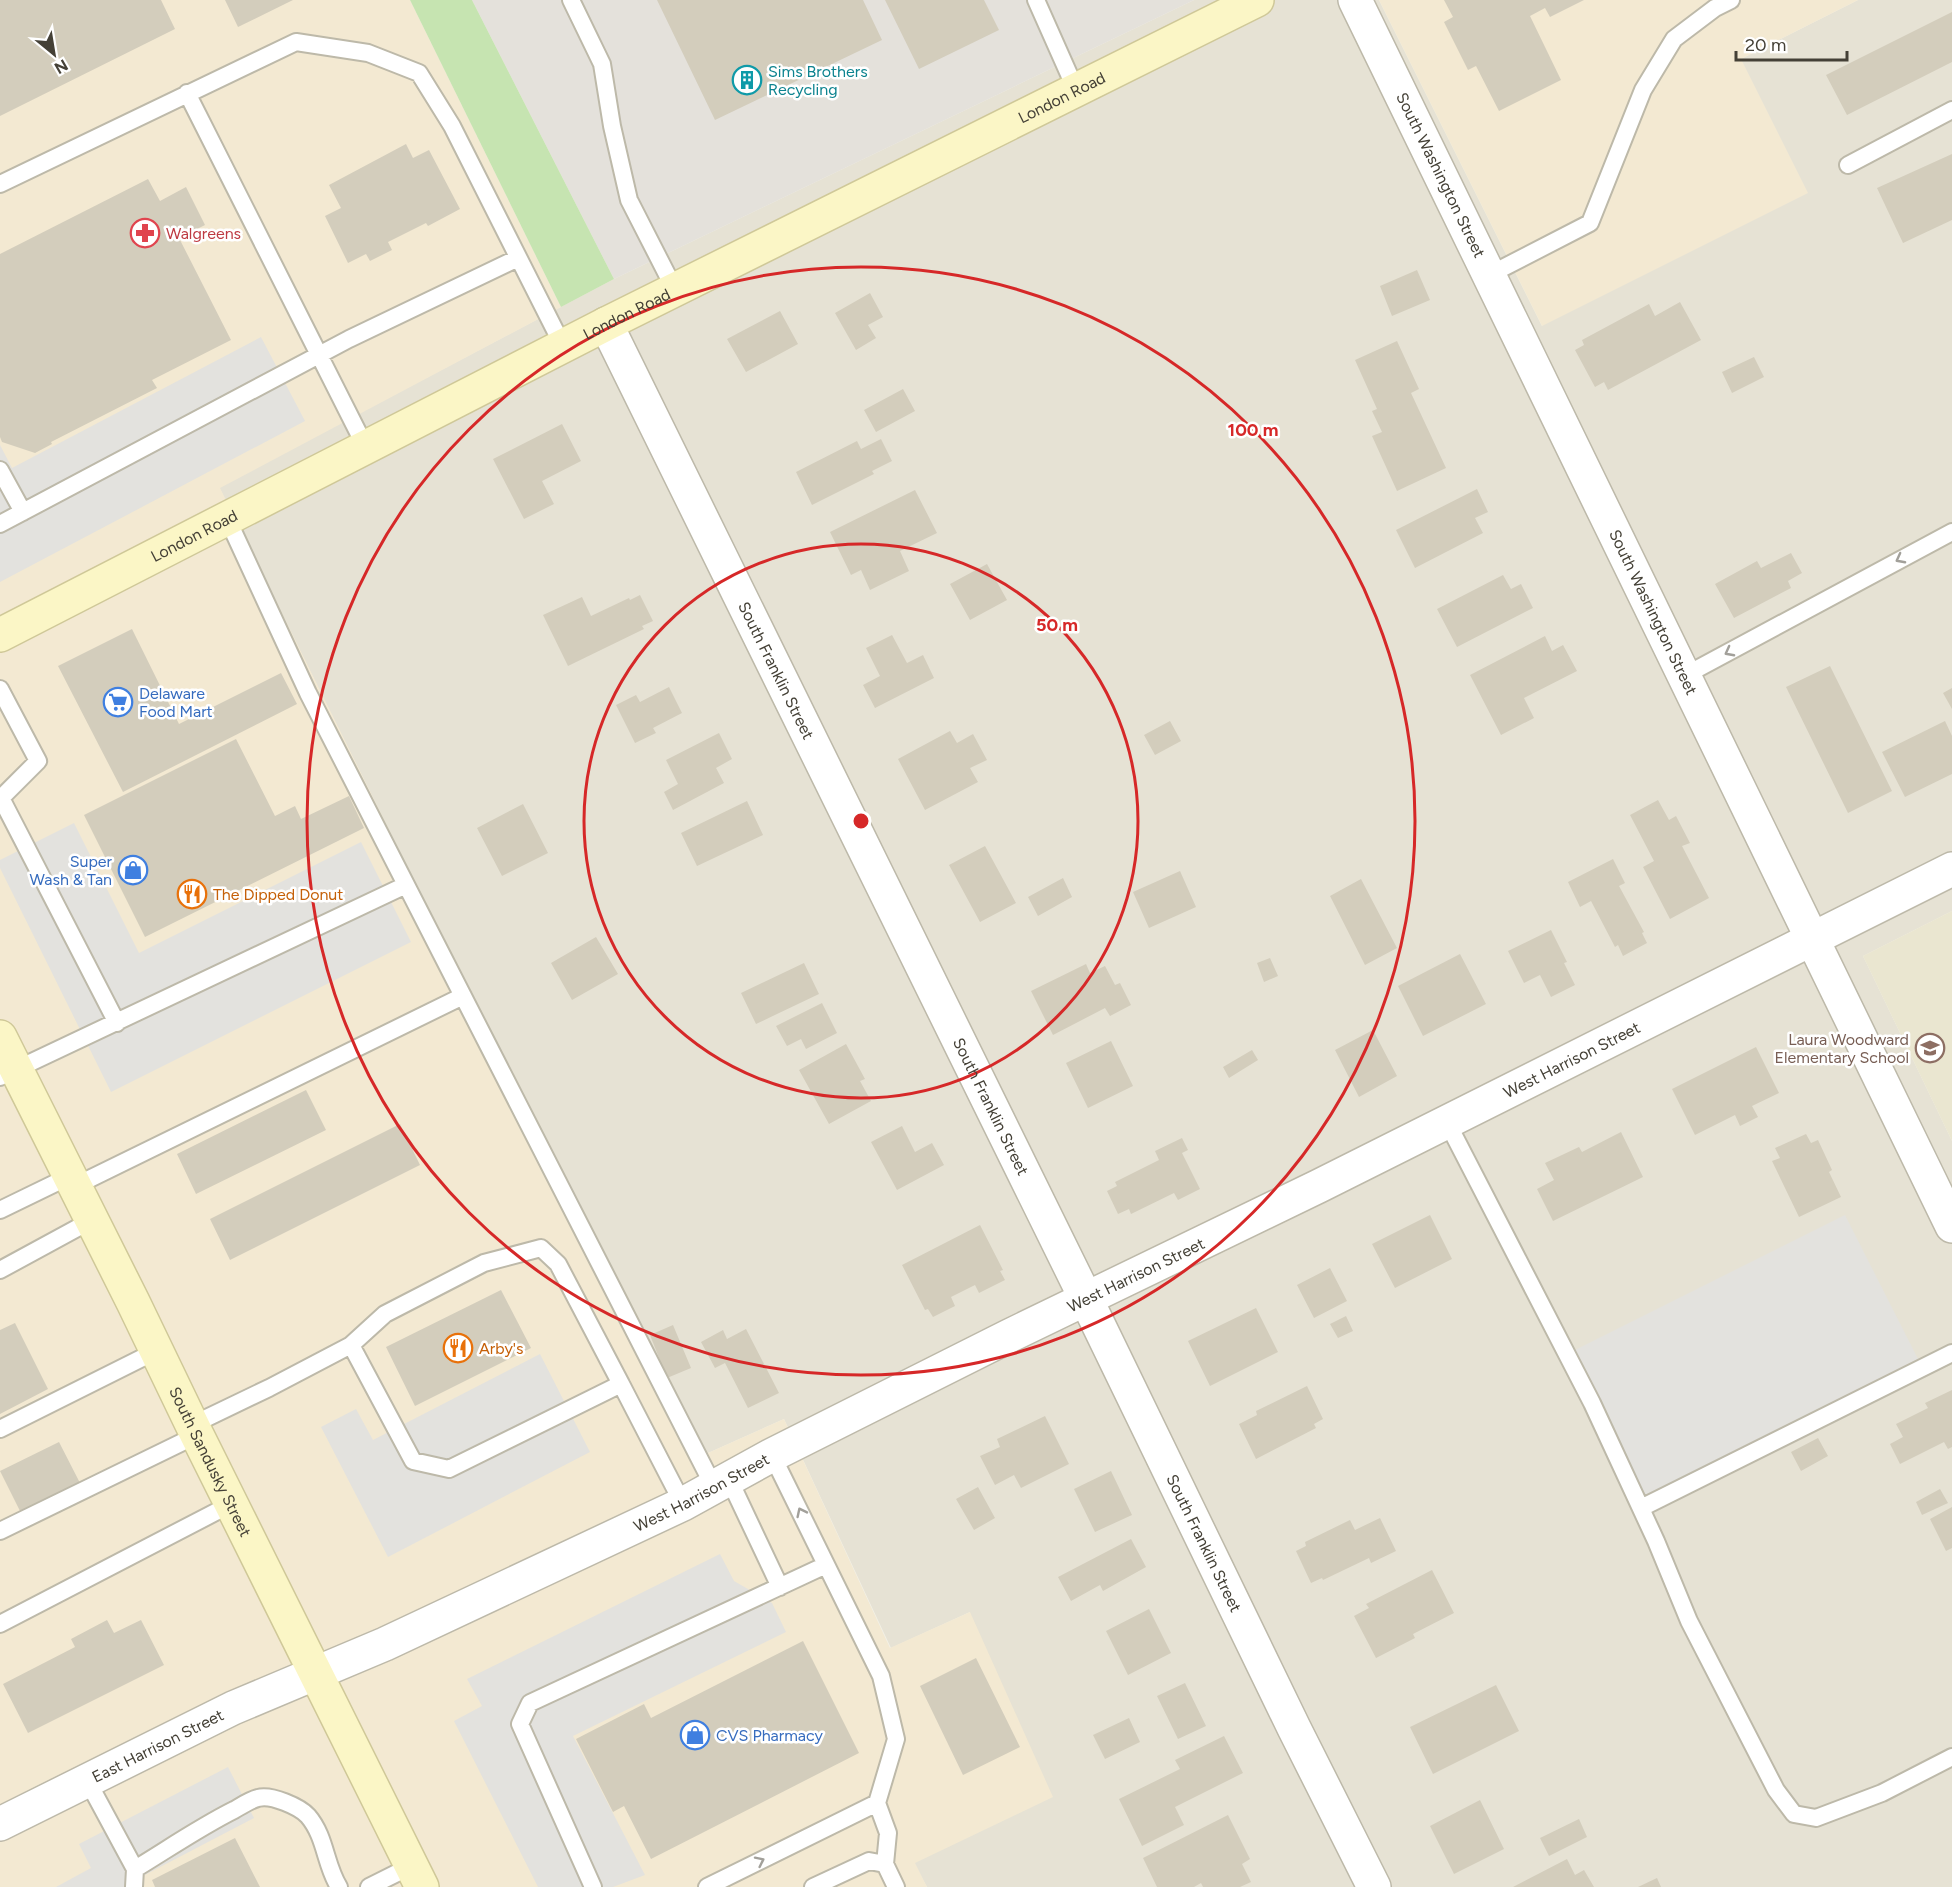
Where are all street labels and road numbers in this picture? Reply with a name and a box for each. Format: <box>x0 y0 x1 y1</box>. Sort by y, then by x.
street label: London Road <box>1015 68 1109 127</box>
street label: South Washington Street <box>1392 90 1489 261</box>
street label: London Road <box>580 285 673 344</box>
street label: London Road <box>148 506 241 566</box>
street label: South Washington Street <box>1605 526 1701 698</box>
street label: South Franklin Street <box>734 599 818 742</box>
street label: West Harrison Street <box>1500 1018 1643 1102</box>
street label: South Franklin Street <box>949 1035 1033 1178</box>
street label: West Harrison Street <box>1064 1234 1208 1316</box>
street label: South Sandusky Street <box>165 1384 255 1540</box>
street label: West Harrison Street <box>631 1449 773 1536</box>
street label: South Franklin Street <box>1162 1471 1245 1615</box>
street label: East Harrison Street <box>89 1705 227 1787</box>

